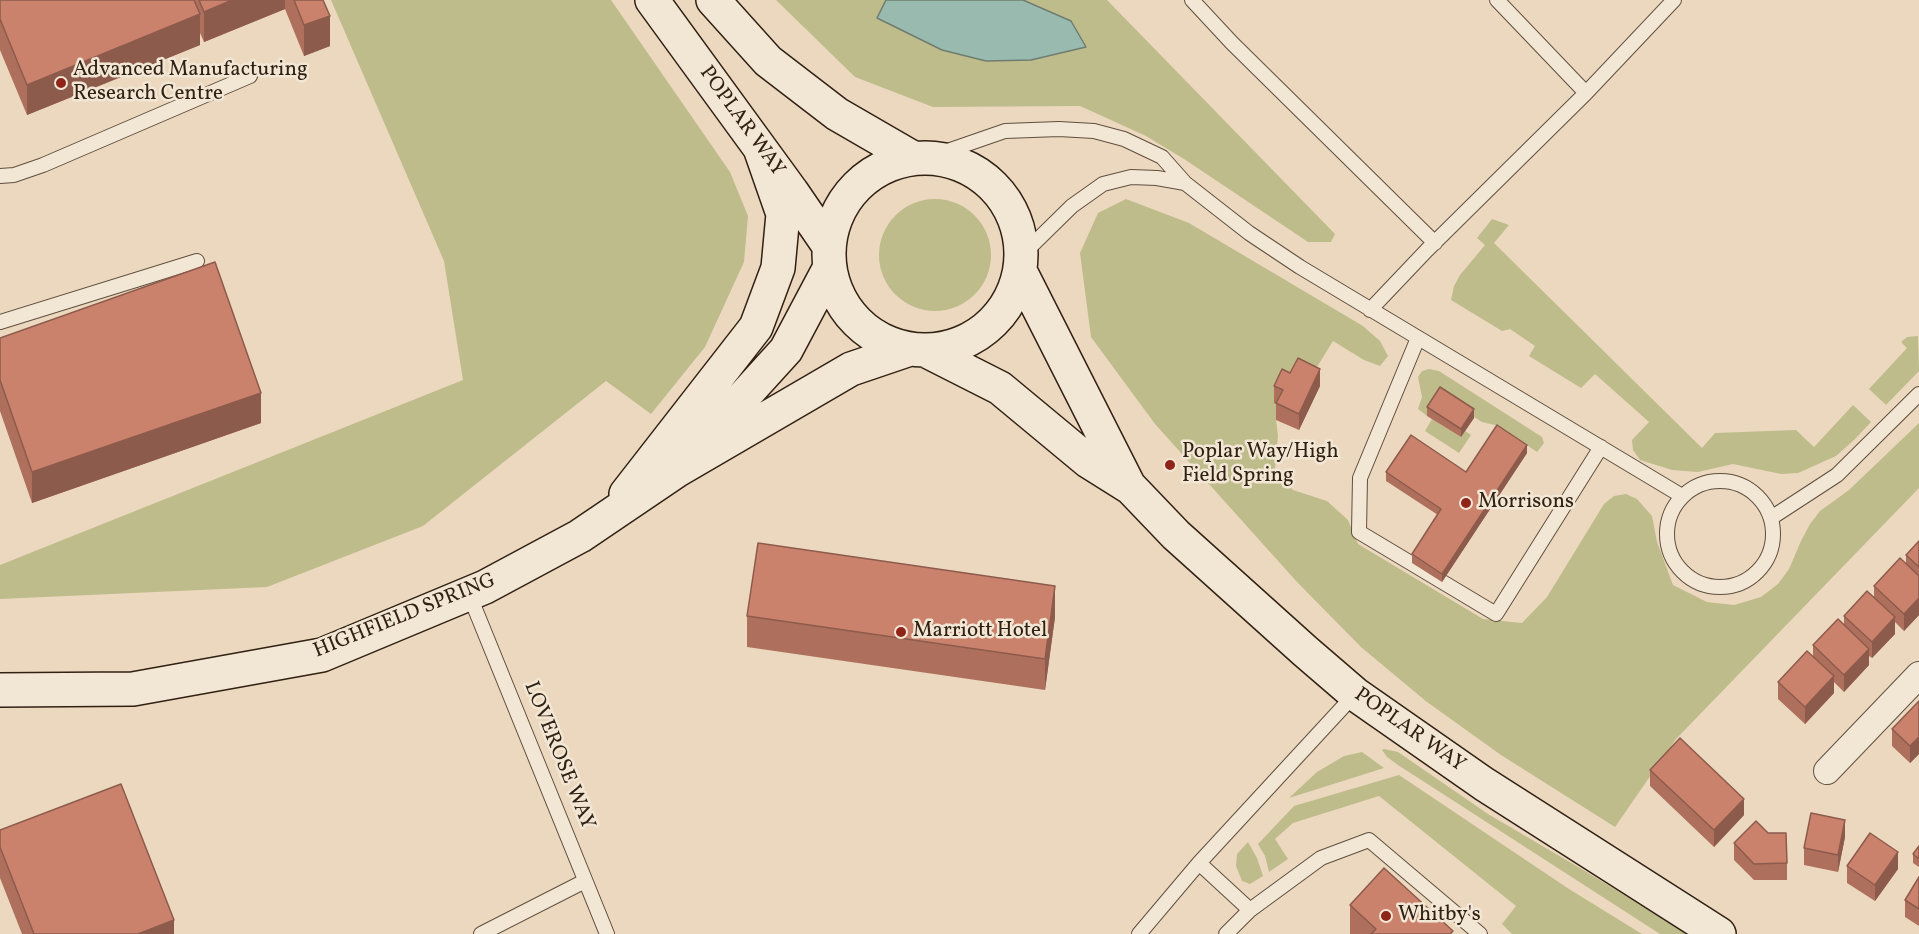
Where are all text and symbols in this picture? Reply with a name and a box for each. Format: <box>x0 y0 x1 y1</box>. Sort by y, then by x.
place label: Advanced Manufacturing Research Centre <box>73 58 308 108</box>
street label: POPLAR WAY <box>693 62 789 182</box>
marker: Advanced Manufacturing Research Centre <box>54 76 68 90</box>
place label: Poplar Way/High Field Spring <box>1182 440 1339 490</box>
marker: Poplar Way/High Field Spring <box>1163 458 1177 472</box>
place label: Morrisons <box>1478 490 1574 516</box>
marker: Morrisons <box>1459 496 1473 510</box>
street label: HIGHFIELD SPRING <box>310 569 500 665</box>
place label: Marriott Hotel <box>913 619 1047 645</box>
marker: Marriott Hotel <box>894 625 908 639</box>
street label: LOVEROSE WAY <box>517 678 599 834</box>
street label: POPLAR WAY <box>1348 683 1470 779</box>
place label: Whitby's <box>1398 903 1481 929</box>
marker: Whitby's <box>1379 909 1393 923</box>

